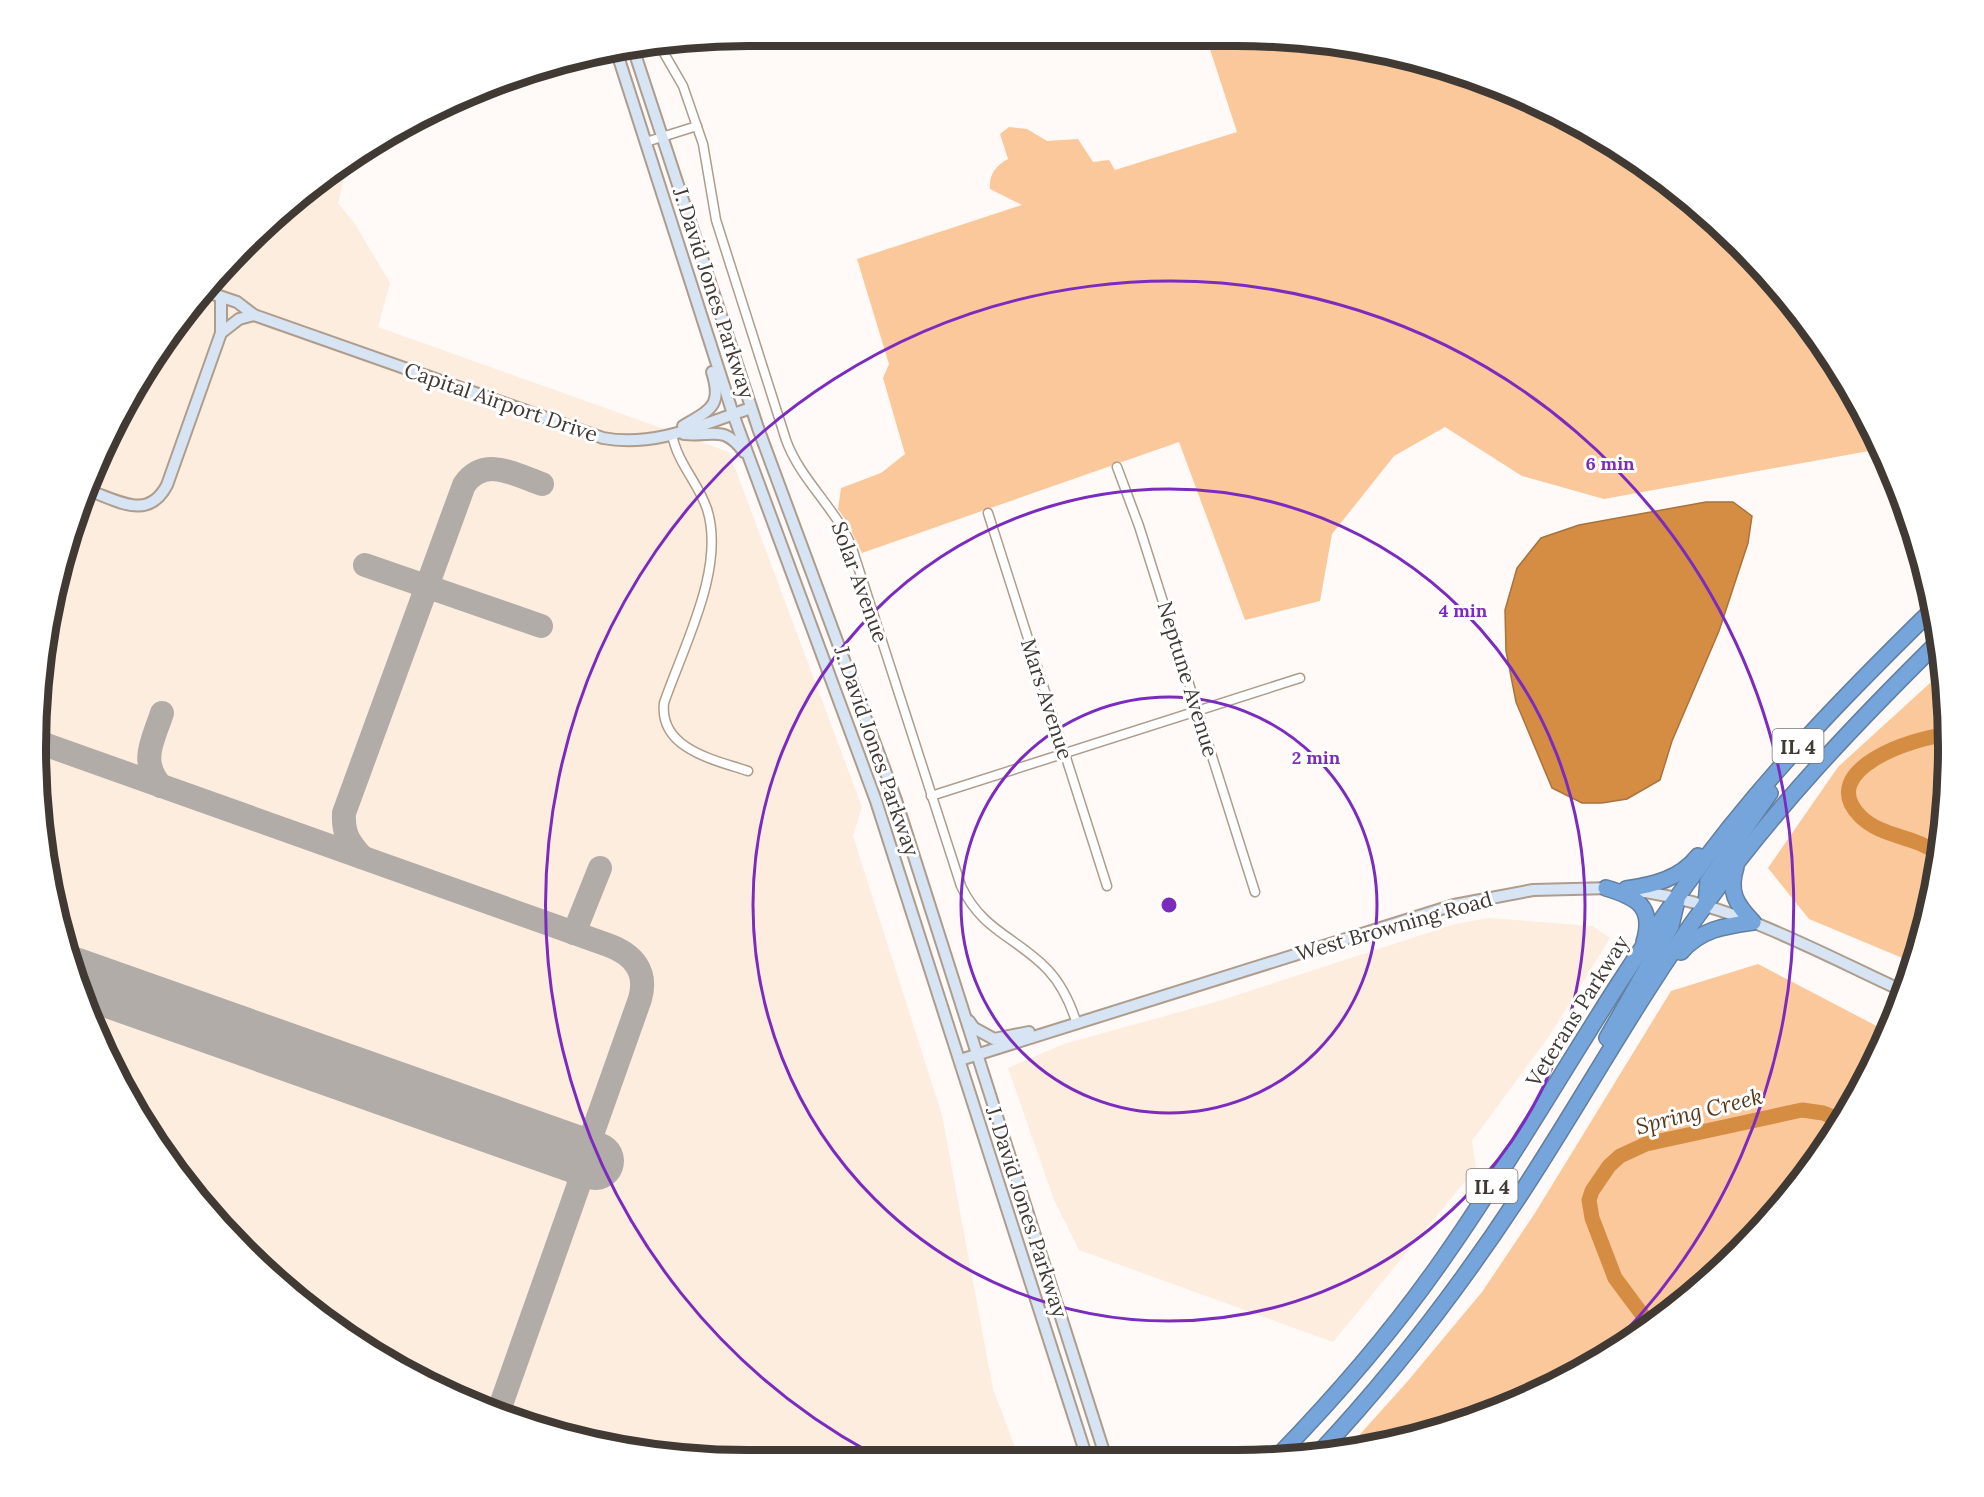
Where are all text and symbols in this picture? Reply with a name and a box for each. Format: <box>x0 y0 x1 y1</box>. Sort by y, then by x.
street label: J. David Jones Parkway <box>667 183 761 402</box>
street label: Capital Airport Drive <box>401 356 601 448</box>
text: 6 min <box>1585 452 1635 475</box>
street label: Solar Avenue <box>826 518 894 646</box>
street label: Neptune Avenue <box>1152 598 1224 760</box>
text: 4 min <box>1439 599 1488 622</box>
street label: Mars Avenue <box>1015 635 1079 763</box>
street label: J. David Jones Parkway <box>828 642 926 860</box>
road number: IL 4 <box>1772 729 1824 763</box>
text: 2 min <box>1292 746 1341 769</box>
street label: West Browning Road <box>1293 885 1495 967</box>
centre of rings <box>1159 895 1179 915</box>
street label: Veterans Parkway <box>1519 930 1634 1093</box>
water label: Spring Creek <box>1633 1082 1765 1140</box>
street label: J. David Jones Parkway <box>980 1102 1074 1321</box>
road number: IL 4 <box>1466 1169 1518 1203</box>

